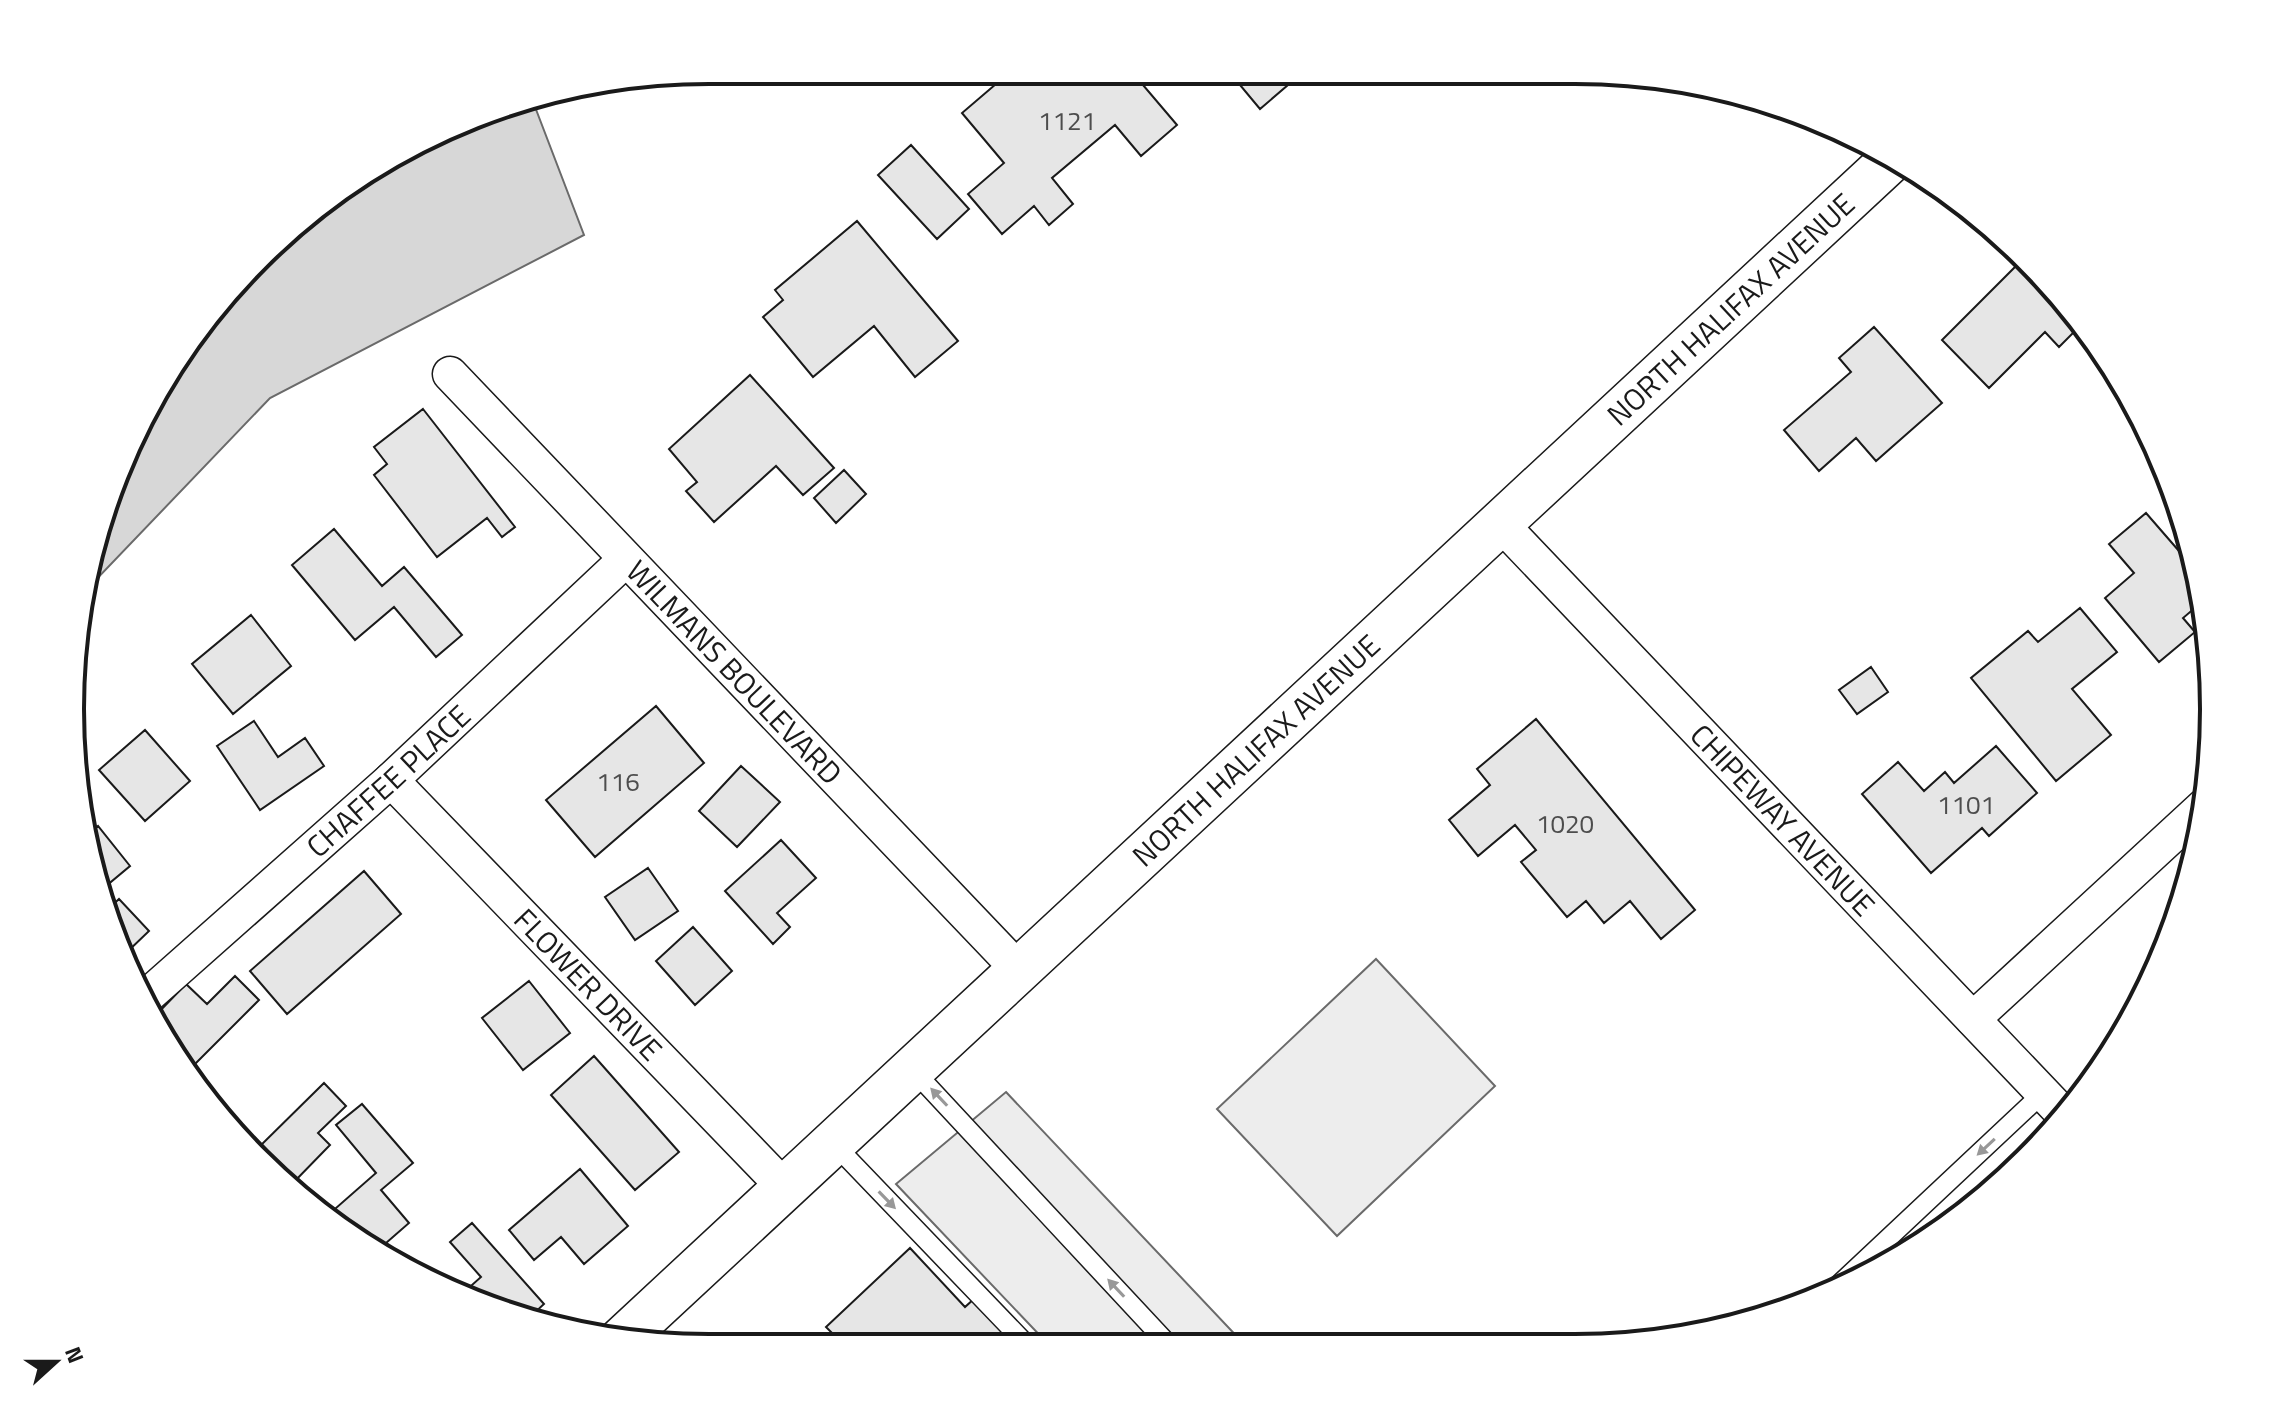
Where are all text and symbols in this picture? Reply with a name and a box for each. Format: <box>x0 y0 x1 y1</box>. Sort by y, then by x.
house number: 1121 <box>1038 101 1096 140</box>
street label: NORTH HALIFAX AVENUE <box>1596 182 1865 436</box>
street label: WILMANS BOULEVARD <box>616 549 853 795</box>
street label: NORTH HALIFAX AVENUE <box>1121 623 1390 877</box>
street label: CHAFFEE PLACE <box>296 694 481 868</box>
street label: CHIPEWAY AVENUE <box>1680 713 1886 926</box>
house number: 116 <box>596 762 640 801</box>
house number: 1101 <box>1937 785 1995 824</box>
house number: 1020 <box>1536 804 1594 843</box>
street label: FLOWER DRIVE <box>503 898 673 1071</box>
one-way arrow <box>930 1088 948 1107</box>
one-way arrow <box>1977 1137 1996 1155</box>
one-way arrow <box>877 1190 896 1209</box>
one-way arrow <box>1107 1278 1125 1297</box>
north arrow <box>16 1322 96 1402</box>
text: N <box>56 1342 93 1368</box>

